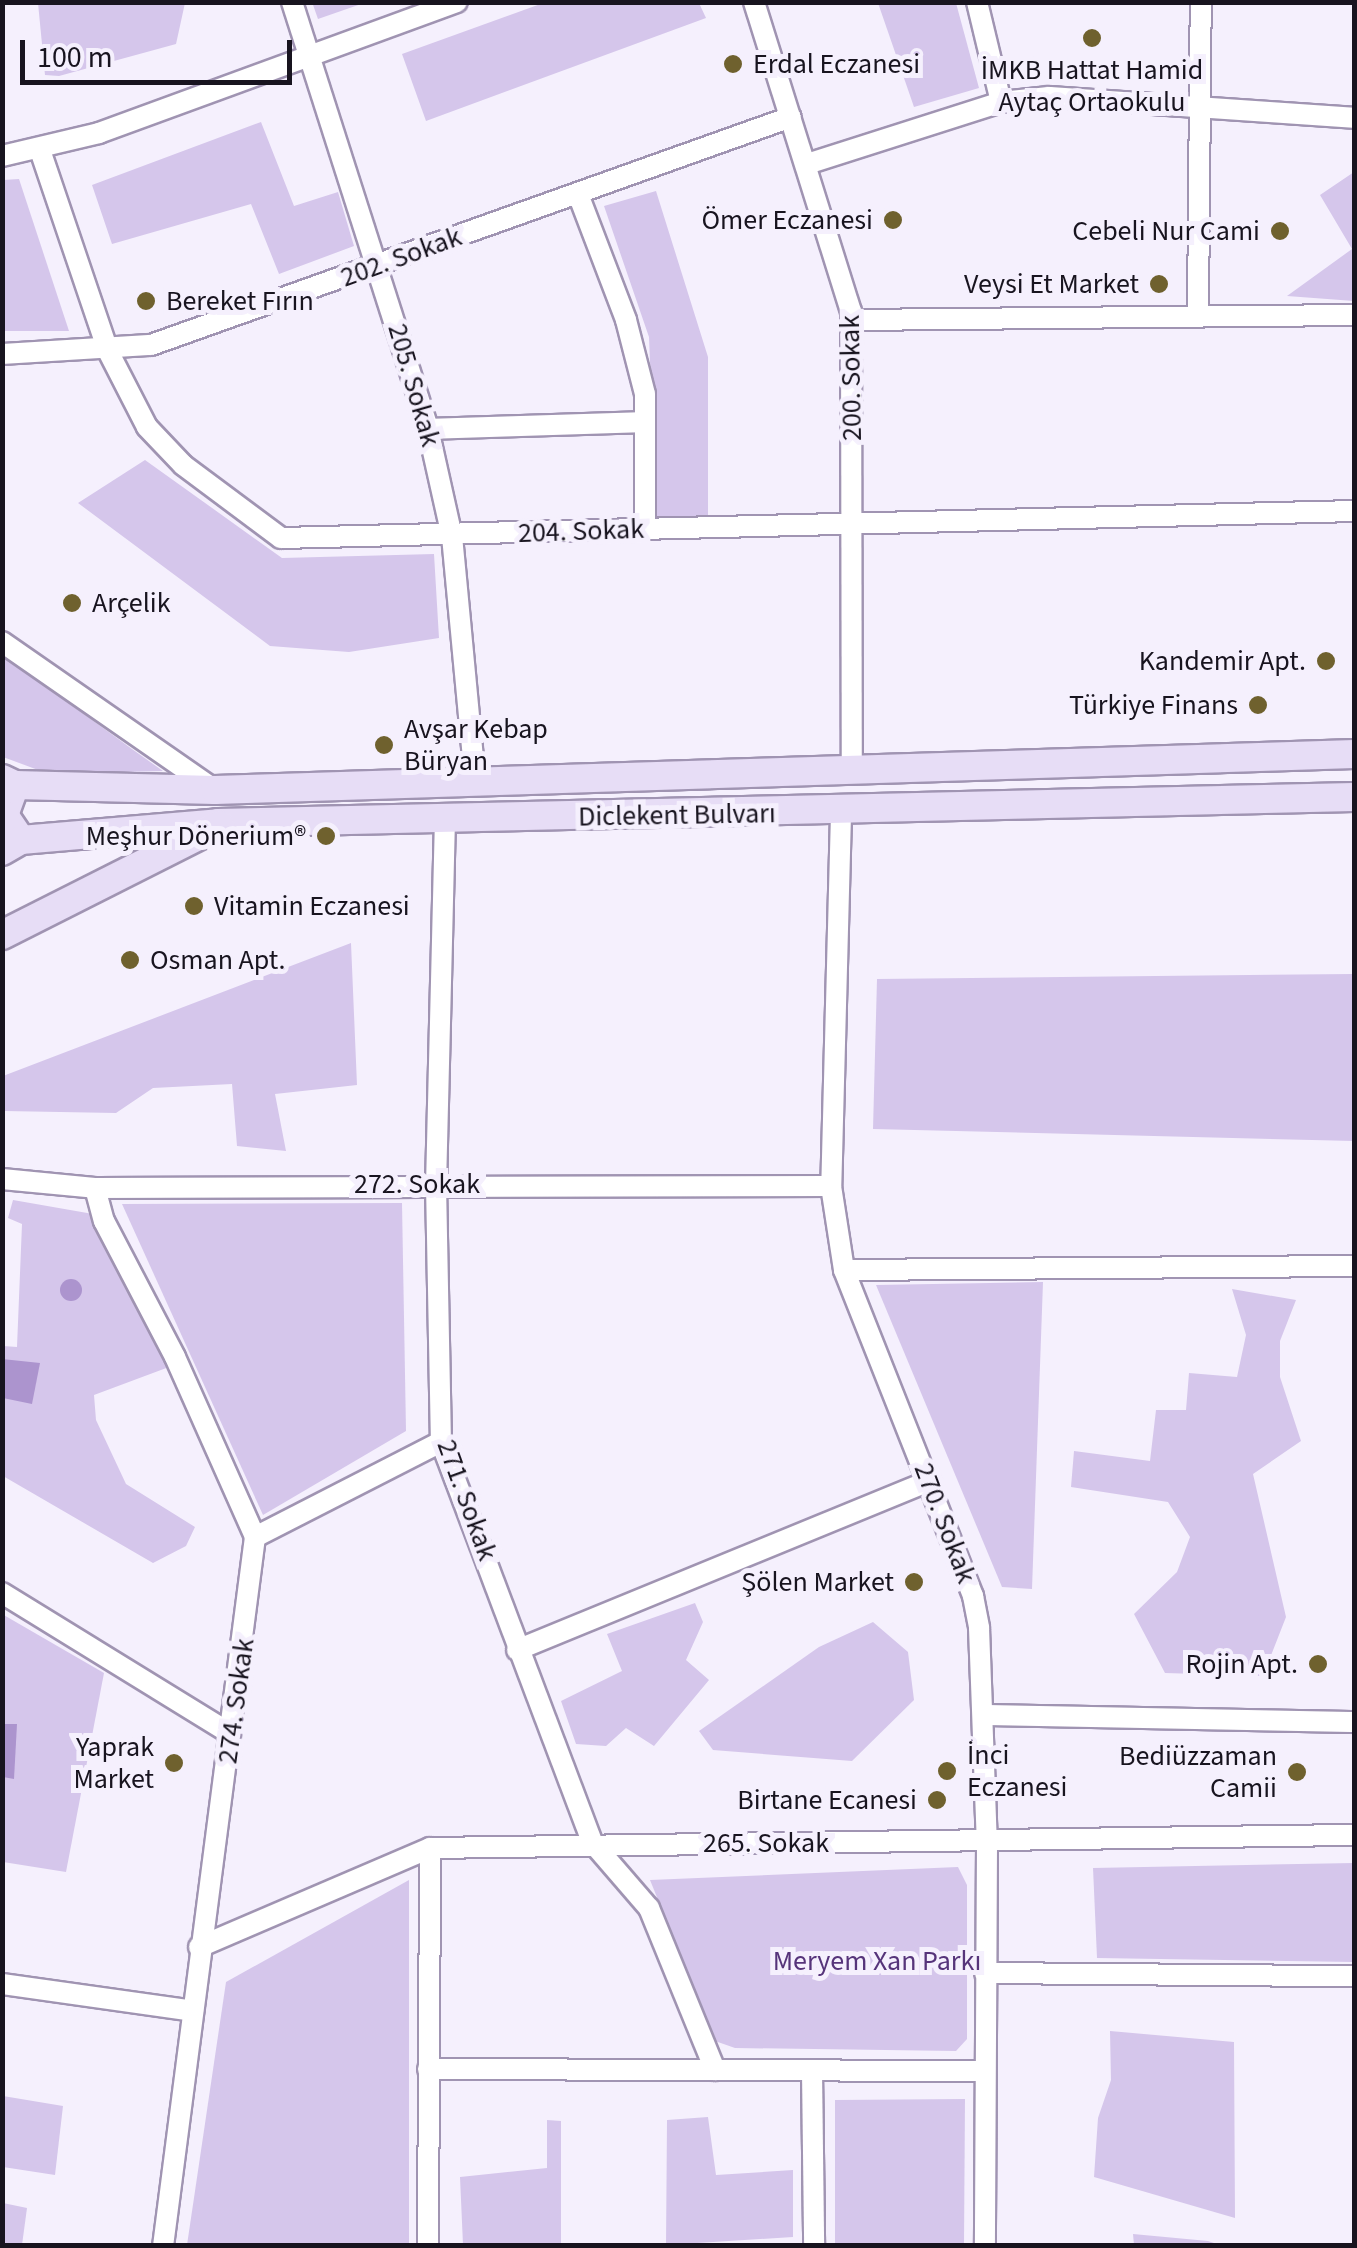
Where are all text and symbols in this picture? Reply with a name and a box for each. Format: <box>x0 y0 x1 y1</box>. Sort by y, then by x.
scale bar <box>25 20 298 82</box>
marker: İMKB Hattat Hamid Aytaç Ortaokulu <box>1081 27 1103 49</box>
text: 100 m <box>37 36 113 79</box>
place label: Erdal Eczanesi <box>753 47 920 81</box>
marker: Erdal Eczanesi <box>722 53 744 75</box>
place label: İMKB Hattat Hamid Aytaç Ortaokulu <box>981 53 1203 119</box>
place label: Ömer Eczanesi <box>702 203 873 237</box>
marker: Ömer Eczanesi <box>882 209 904 231</box>
place label: Cebeli Nur Cami <box>1072 214 1260 248</box>
street label: 202. Sokak <box>336 220 466 294</box>
marker: Cebeli Nur Cami <box>1269 220 1291 242</box>
place label: Veysi Et Market <box>964 267 1139 301</box>
marker: Veysi Et Market <box>1148 273 1170 295</box>
place label: Bereket Fırın <box>166 284 314 318</box>
marker: Bereket Fırın <box>135 290 157 312</box>
street label: 200. Sokak <box>833 315 869 441</box>
street label: 205. Sokak <box>380 320 448 450</box>
street label: 204. Sokak <box>517 512 645 550</box>
place label: Arçelik <box>92 586 171 620</box>
marker: Arçelik <box>61 592 83 614</box>
place label: Kandemir Apt. <box>1139 644 1306 678</box>
marker: Kandemir Apt. <box>1315 650 1337 672</box>
place label: Türkiye Finans <box>1069 688 1238 722</box>
marker: Türkiye Finans <box>1247 694 1269 716</box>
place label: Avşar Kebap Büryan <box>404 712 548 778</box>
marker: Avşar Kebap Büryan <box>373 734 395 756</box>
street label: Diclekent Bulvarı <box>578 796 776 834</box>
place label: Meşhur Dönerium® <box>86 819 306 853</box>
marker: Meşhur Dönerium® <box>315 825 337 847</box>
place label: Vitamin Eczanesi <box>214 889 410 923</box>
marker: Vitamin Eczanesi <box>183 895 205 917</box>
place label: Osman Apt. <box>150 943 285 977</box>
marker: Osman Apt. <box>119 949 141 971</box>
street label: 272. Sokak <box>354 1167 480 1201</box>
street label: 271. Sokak <box>430 1435 504 1565</box>
street label: 270. Sokak <box>907 1458 983 1588</box>
place label: Şölen Market <box>741 1565 894 1599</box>
marker: Şölen Market <box>903 1571 925 1593</box>
street label: 274. Sokak <box>211 1636 261 1766</box>
place label: Rojin Apt. <box>1186 1647 1298 1681</box>
marker: Rojin Apt. <box>1307 1653 1329 1675</box>
place label: Yaprak Market <box>73 1730 154 1796</box>
place label: İnci Eczanesi <box>967 1738 1067 1804</box>
place label: Bediüzzaman Camii <box>1119 1739 1277 1805</box>
marker: Yaprak Market <box>163 1752 185 1774</box>
marker: İnci Eczanesi <box>936 1760 958 1782</box>
marker: Bediüzzaman Camii <box>1286 1761 1308 1783</box>
place label: Birtane Ecanesi <box>737 1783 917 1817</box>
marker: Birtane Ecanesi <box>926 1789 948 1811</box>
street label: 265. Sokak <box>703 1826 829 1860</box>
park label: Meryem Xan Parkı <box>773 1944 981 1978</box>

